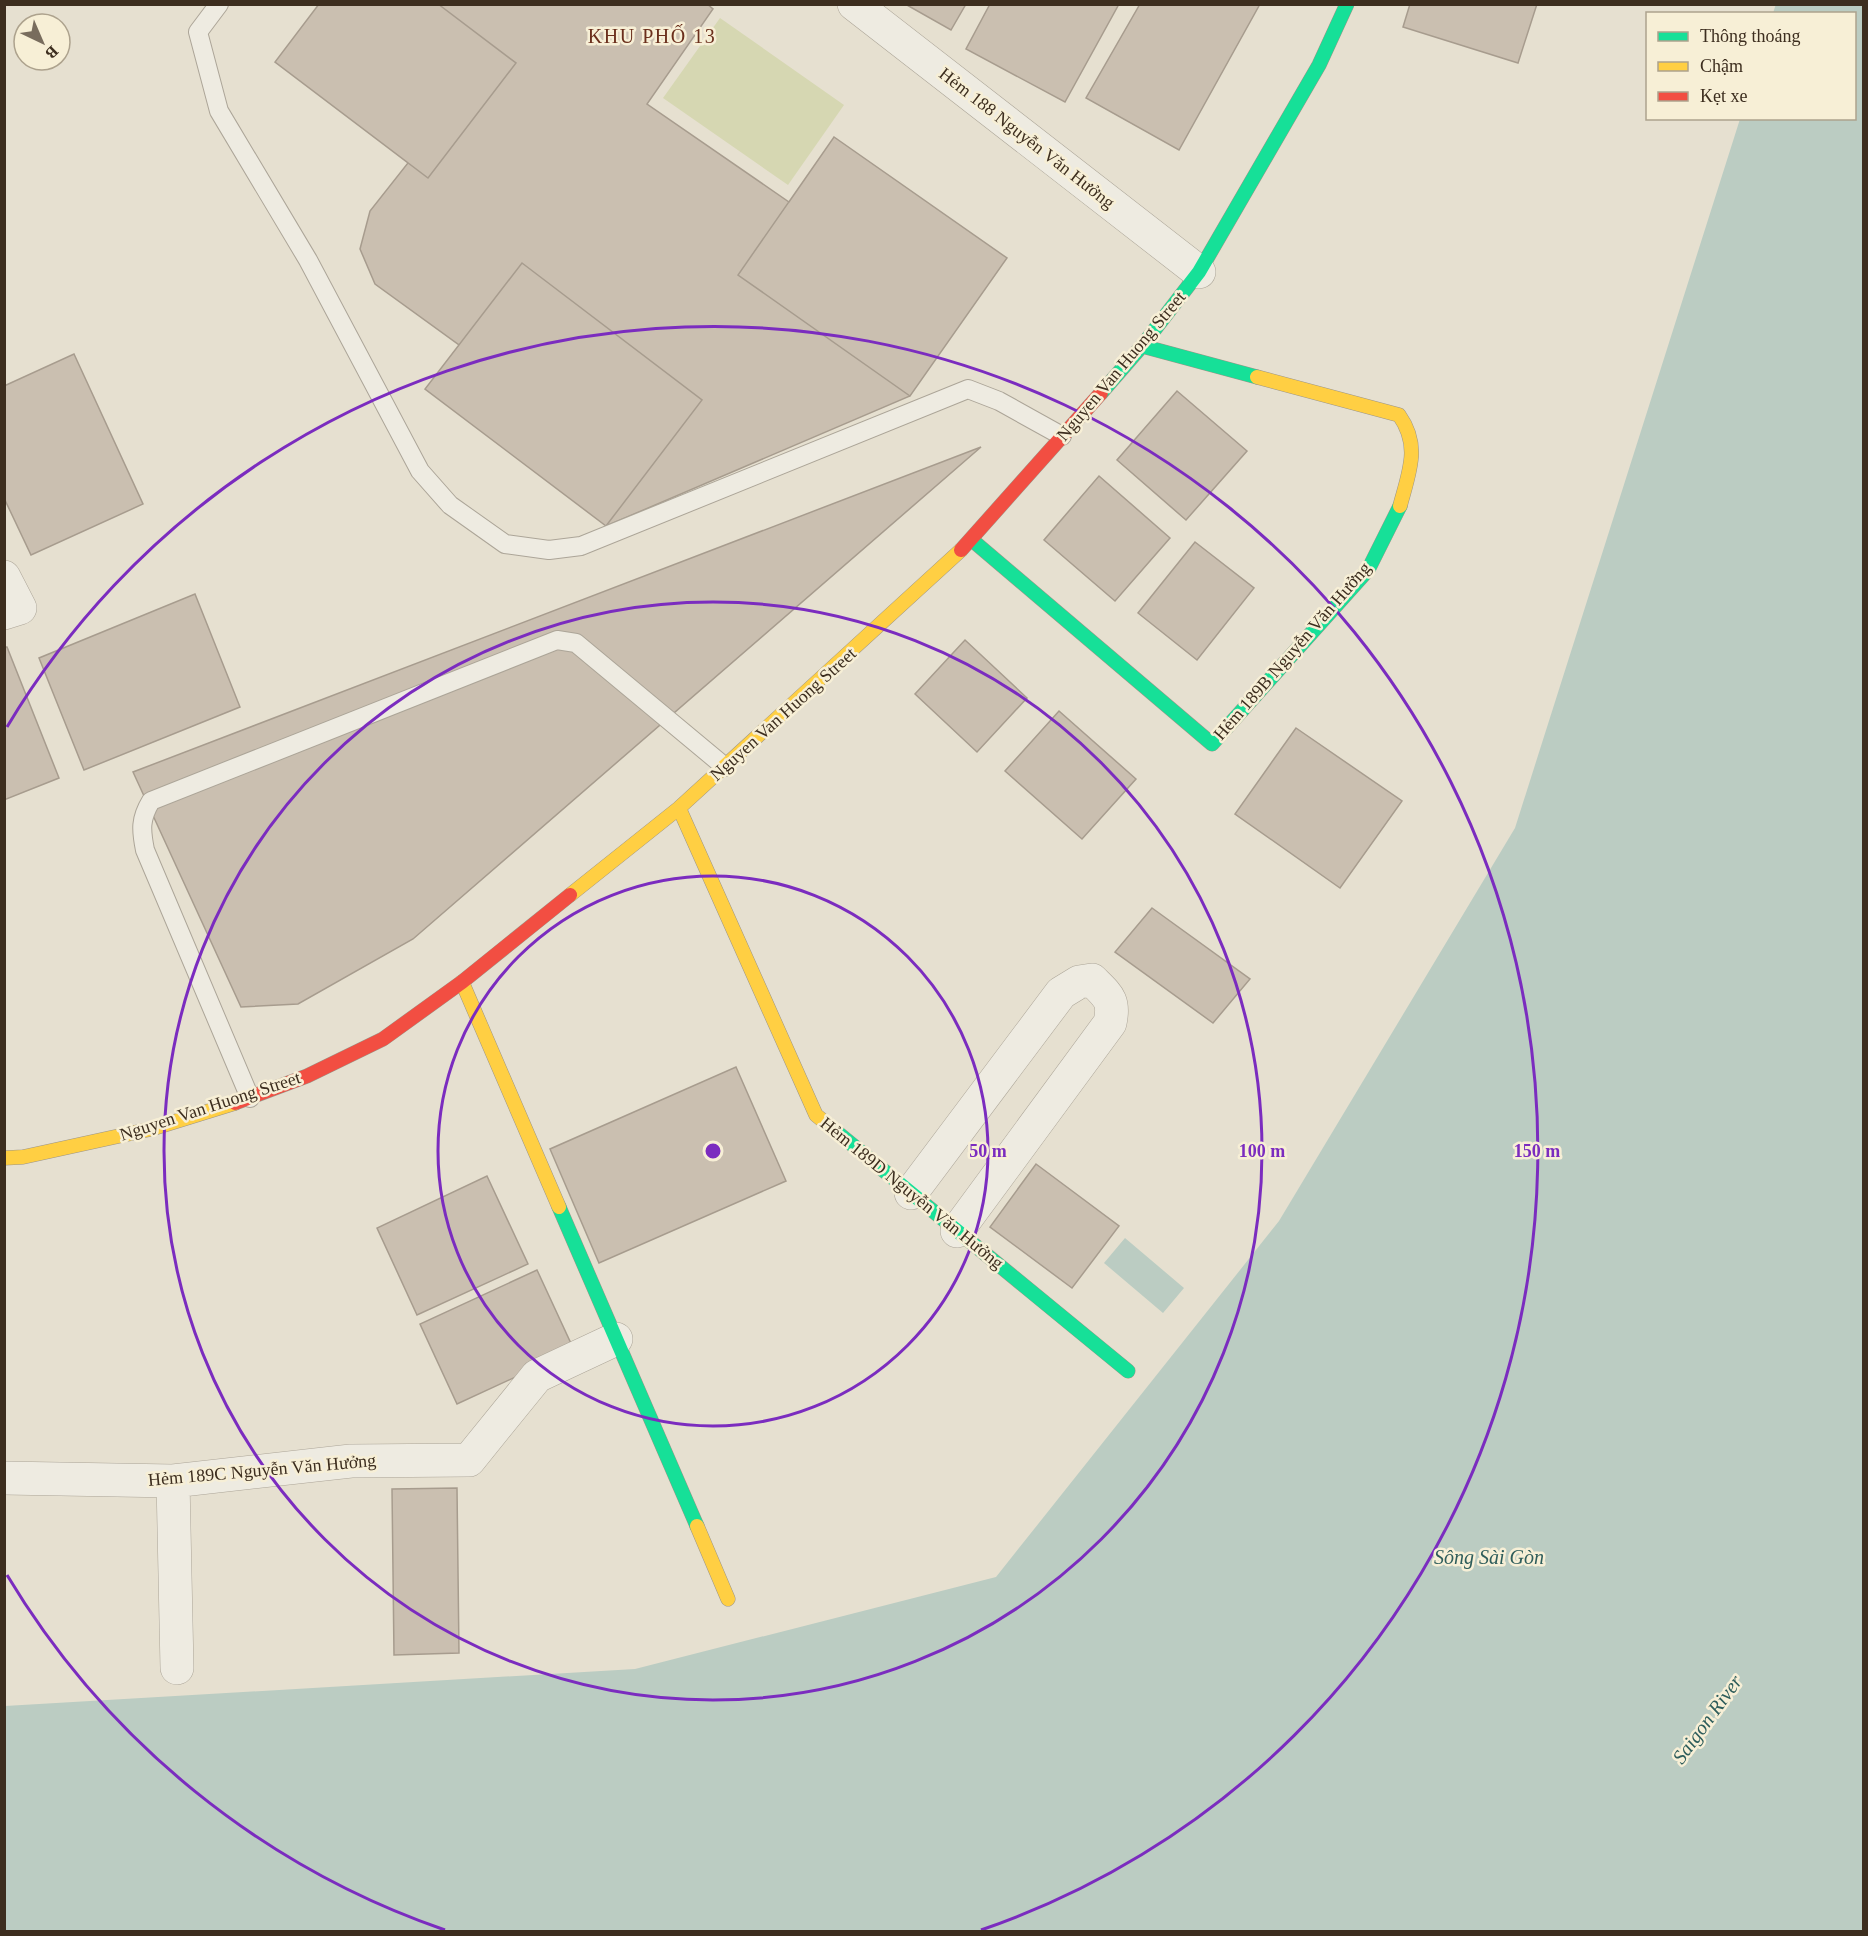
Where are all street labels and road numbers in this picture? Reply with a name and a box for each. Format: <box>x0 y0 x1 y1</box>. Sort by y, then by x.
street label: Hẻm 188 Nguyễn Văn Hưởng <box>935 63 1119 213</box>
street label: Nguyen Van Huong Street <box>1053 287 1189 445</box>
street label: Hẻm 189B Nguyễn Văn Hưởng <box>1209 558 1375 744</box>
street label: Nguyen Van Huong Street <box>706 643 860 785</box>
street label: Nguyen Van Huong Street <box>117 1067 303 1145</box>
street label: Hẻm 189D Nguyễn Văn Hưởng <box>816 1113 1008 1273</box>
street label: Hẻm 189C Nguyễn Văn Hưởng <box>147 1450 377 1490</box>

